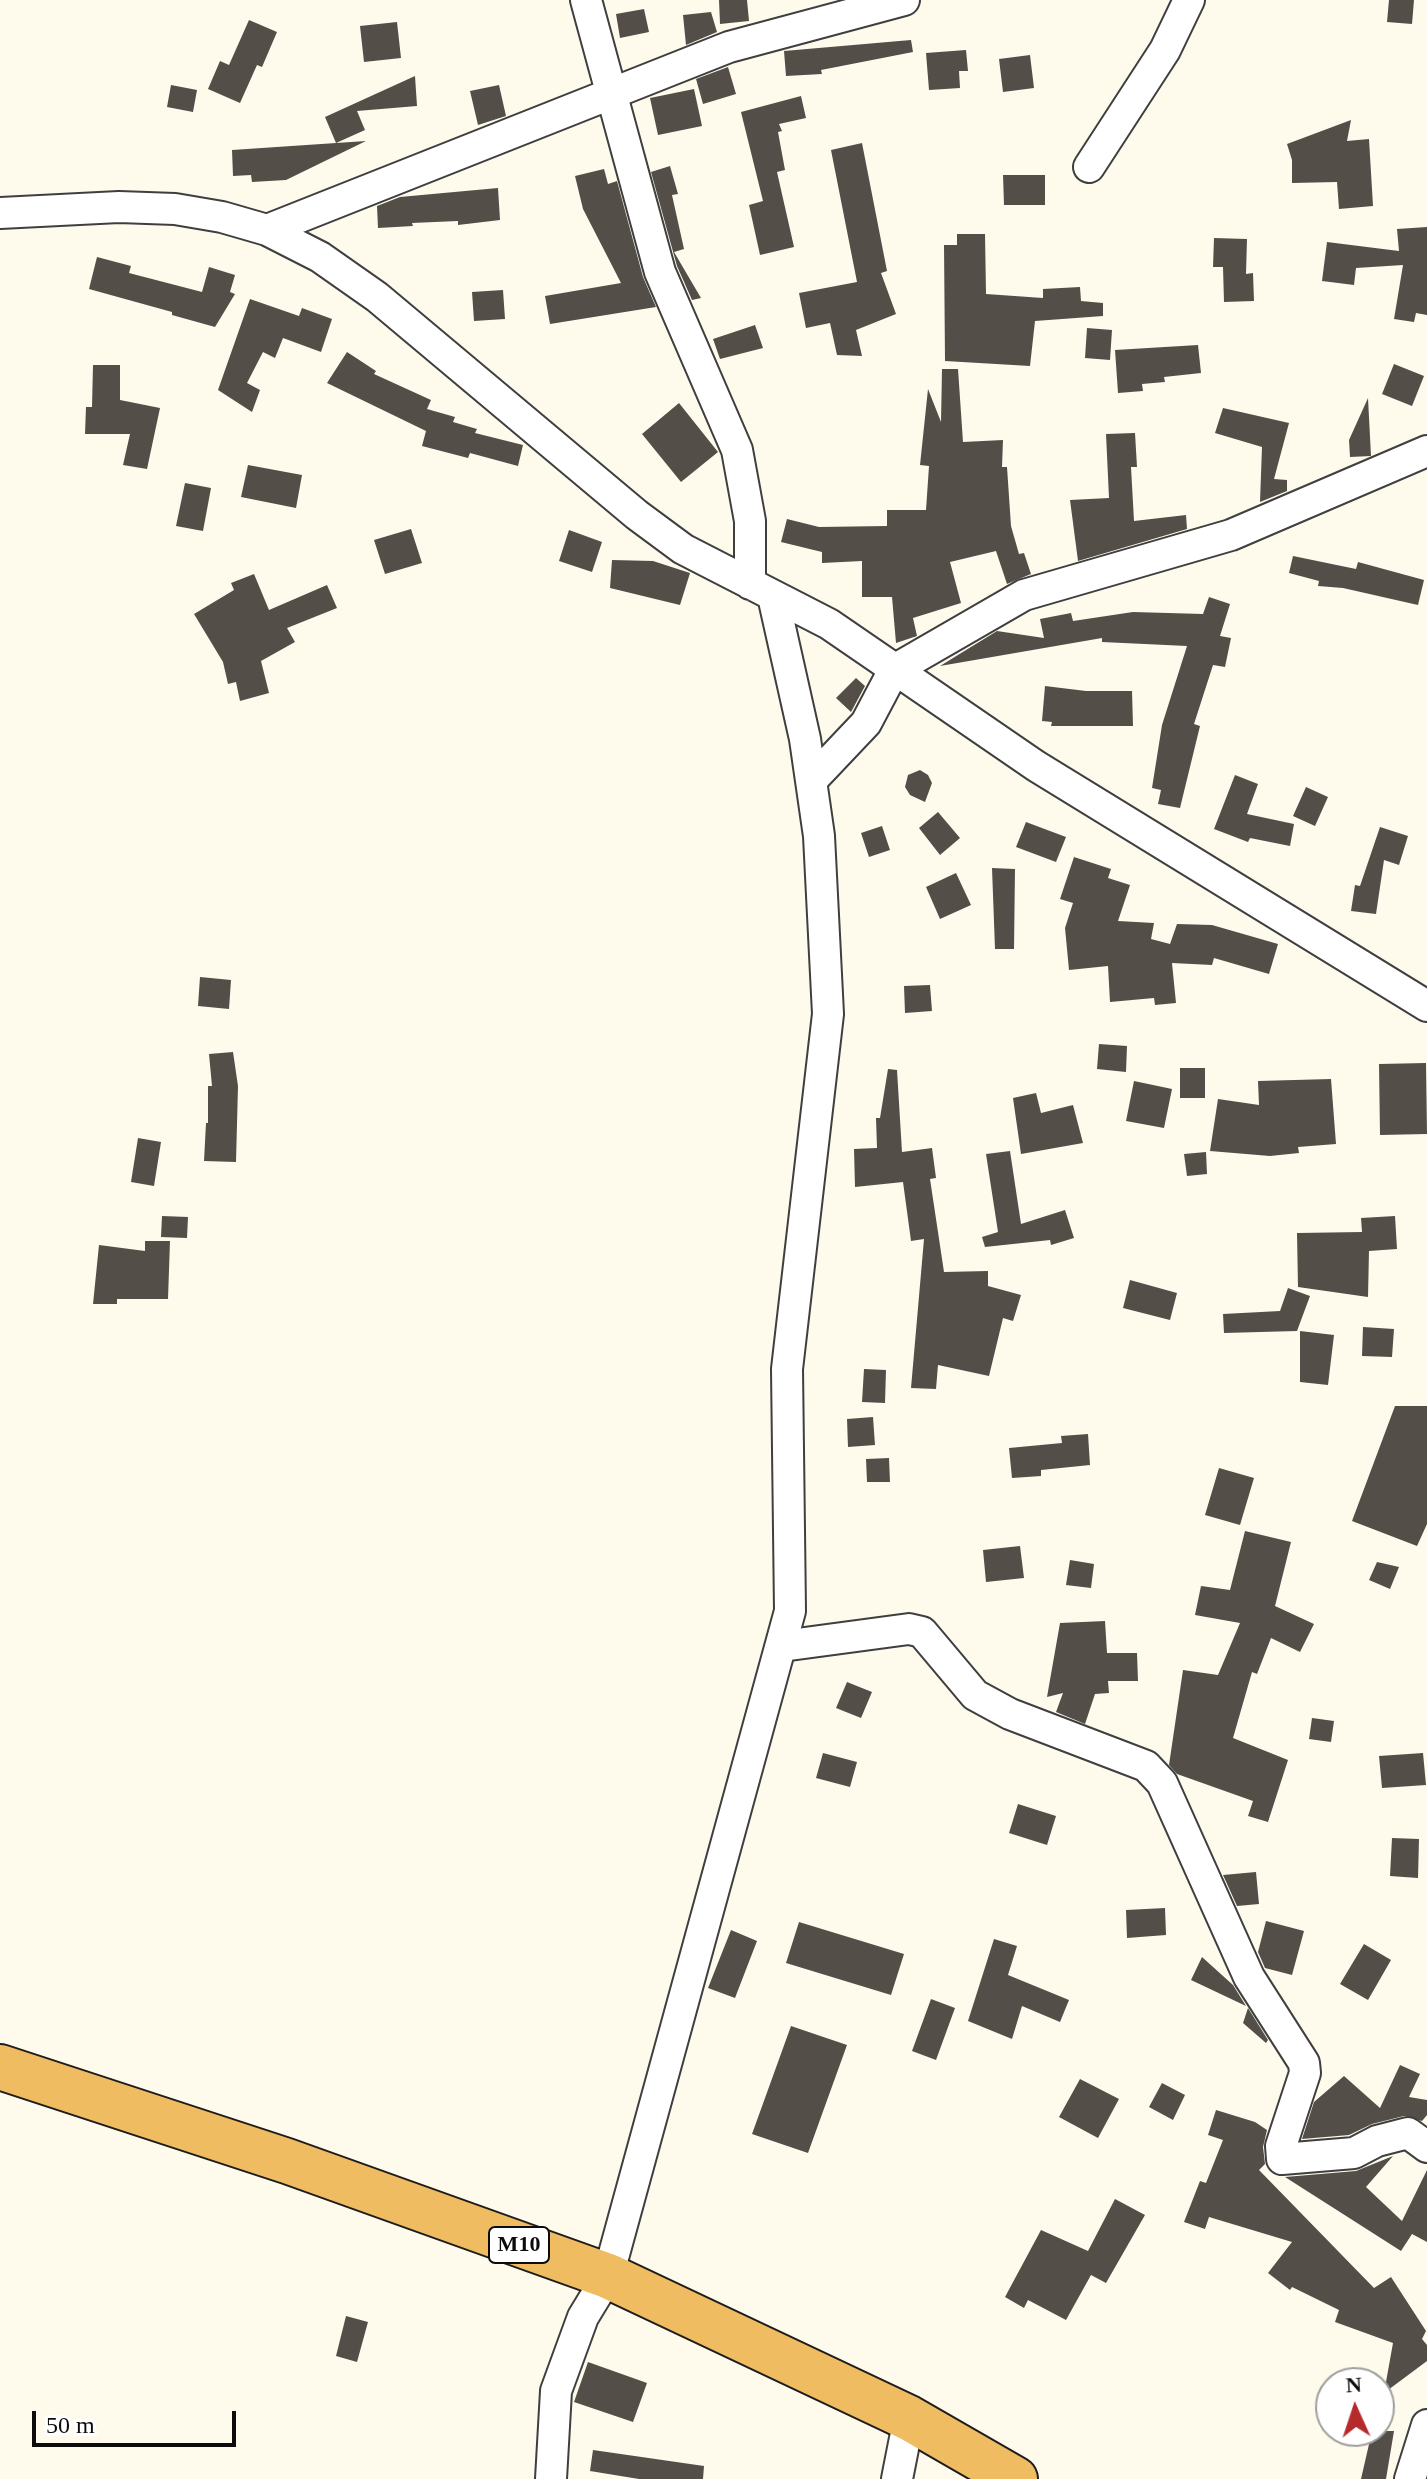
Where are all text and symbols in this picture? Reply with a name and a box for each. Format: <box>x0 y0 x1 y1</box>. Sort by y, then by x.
road number: M10 <box>489 2227 549 2263</box>
north arrow <box>1315 2367 1395 2447</box>
text: N <box>1345 2372 1362 2397</box>
scale bar <box>36 2395 240 2445</box>
text: 50 m <box>46 2412 95 2438</box>

